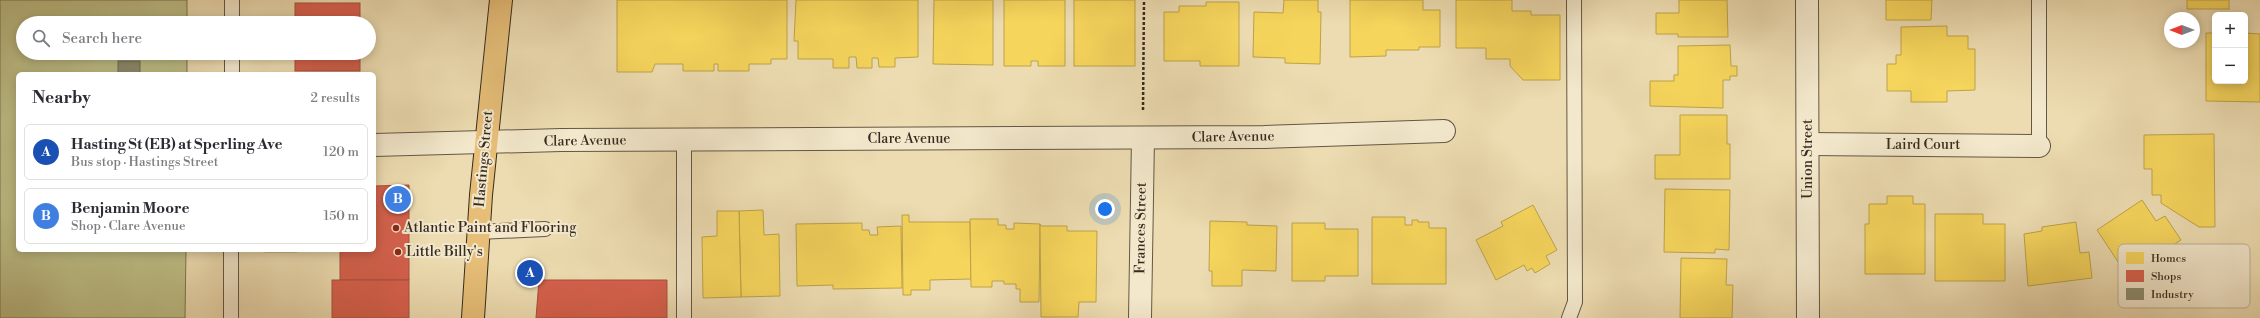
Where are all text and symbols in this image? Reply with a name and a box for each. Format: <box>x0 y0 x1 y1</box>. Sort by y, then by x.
north arrow <box>2164 12 2200 48</box>
map controls <box>2212 12 2248 84</box>
button: + <box>2212 12 2248 48</box>
search box <box>16 16 376 60</box>
icon: search <box>30 27 52 49</box>
text: Search here <box>62 29 142 48</box>
button: − <box>2212 48 2248 84</box>
text: Nearby <box>32 87 91 109</box>
text: 2 results <box>311 90 360 106</box>
street label: Hastings Street <box>471 110 497 208</box>
street label: Union Street <box>1799 119 1817 199</box>
street label: Clare Avenue <box>1191 127 1275 147</box>
street label: Clare Avenue <box>868 130 950 148</box>
street label: Clare Avenue <box>543 131 627 151</box>
text: Hasting St (EB) at Sperling Ave <box>71 135 283 154</box>
street label: Laird Court <box>1886 136 1960 154</box>
text: A <box>41 144 51 160</box>
text: 120 m <box>323 144 359 160</box>
text: Bus stop · Hastings Street <box>71 154 218 170</box>
street label: Frances Street <box>1131 182 1151 274</box>
pin: B <box>385 184 411 214</box>
text: Benjamin Moore <box>71 199 190 218</box>
your location <box>1095 199 1115 219</box>
text: B <box>41 208 51 224</box>
text: 150 m <box>324 208 359 224</box>
text: Shop · Clare Avenue <box>71 218 186 234</box>
place label: Atlantic Paint and Flooring <box>403 219 577 237</box>
marker: Atlantic Paint and Flooring <box>391 223 401 233</box>
place label: Little Billy's <box>406 243 483 261</box>
legend <box>2118 244 2250 308</box>
marker: Little Billy's <box>393 247 403 257</box>
text: Homes <box>2151 252 2186 266</box>
pin: A <box>517 258 543 288</box>
text: Shops <box>2151 270 2181 284</box>
text: Industry <box>2151 288 2194 302</box>

